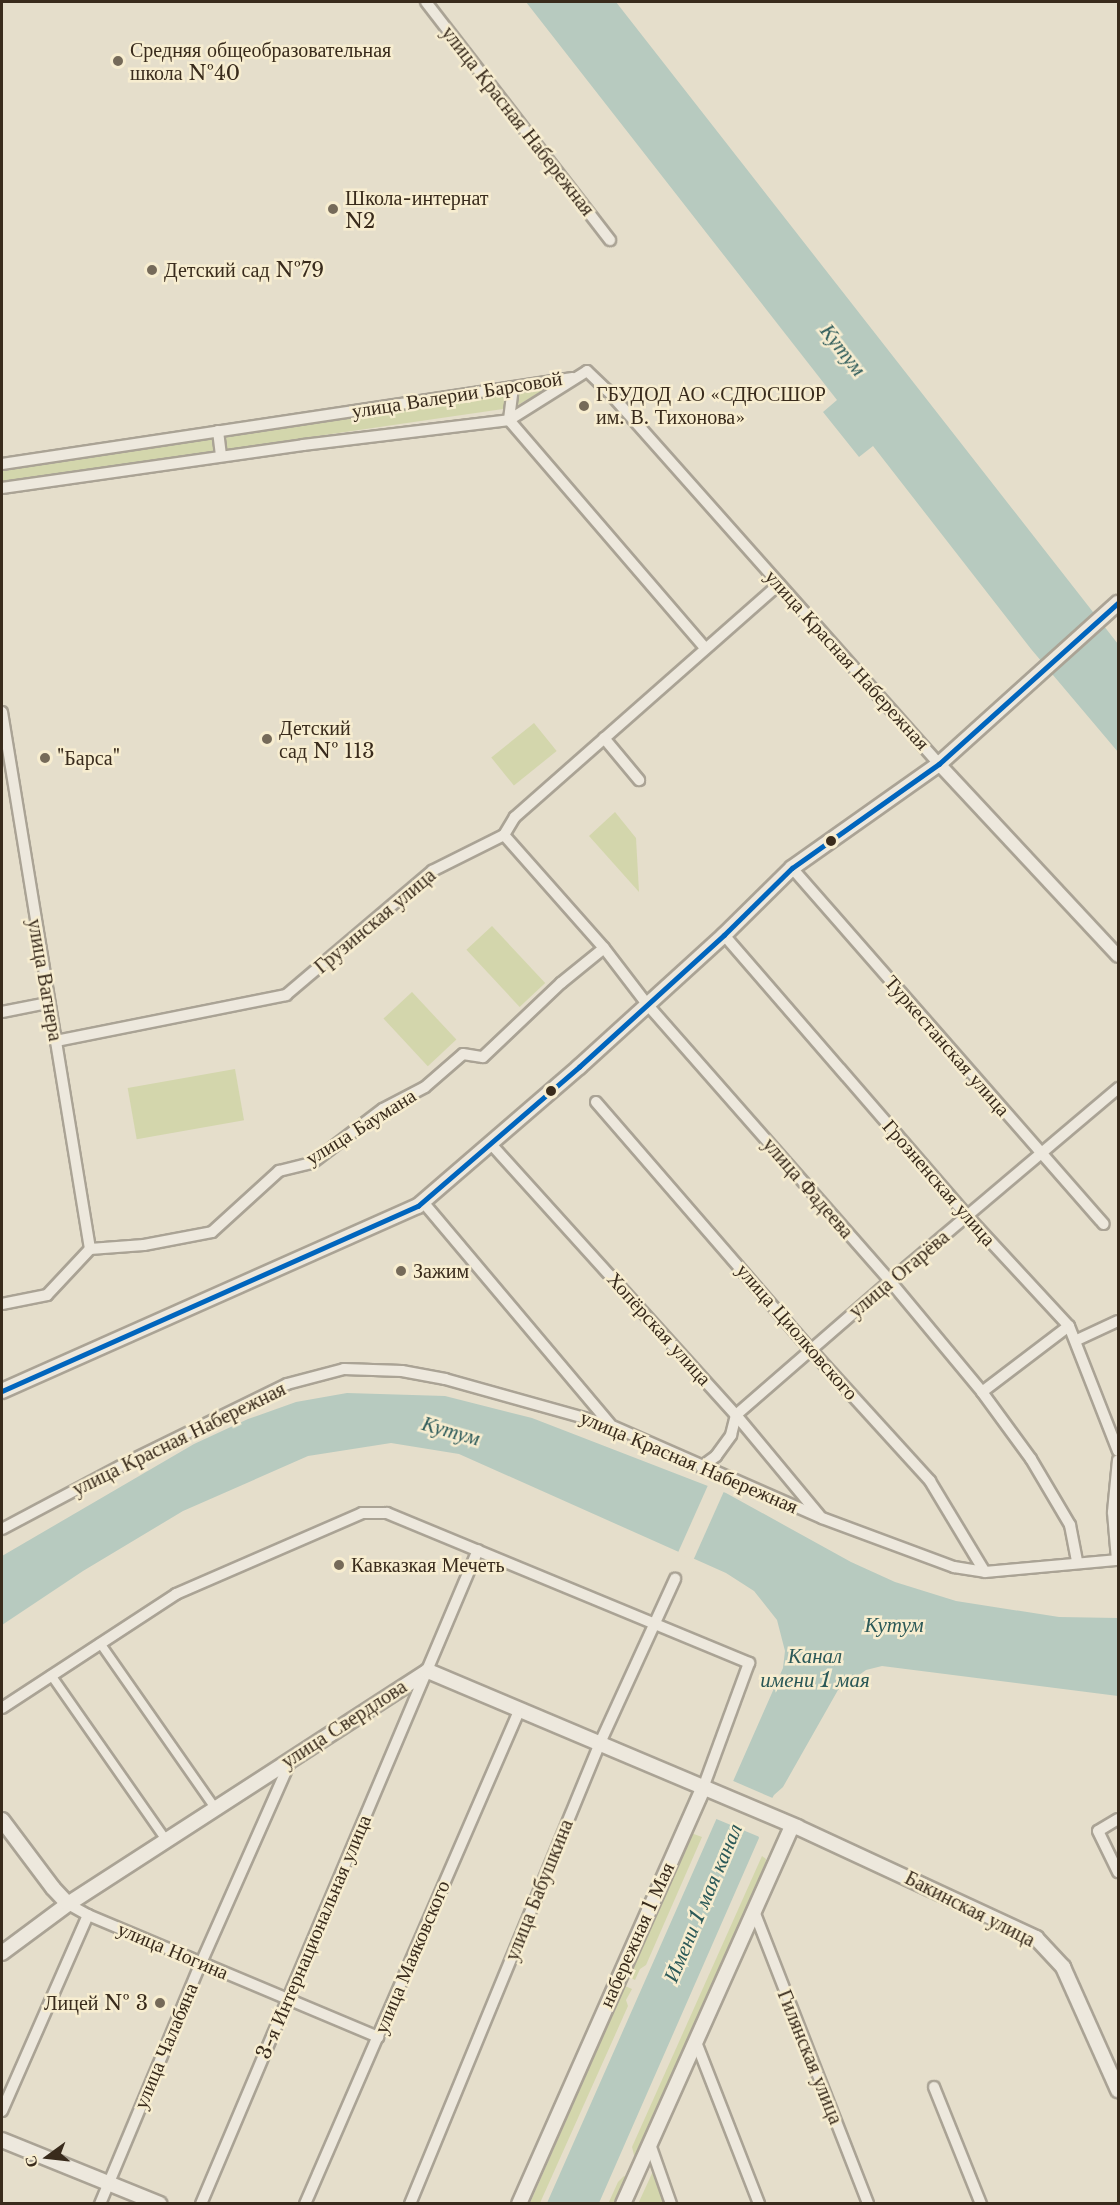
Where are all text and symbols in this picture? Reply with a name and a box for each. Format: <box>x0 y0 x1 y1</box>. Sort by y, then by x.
street label: улица Красная Набережная <box>436 21 600 221</box>
place label: Средняя общеобразовательная школа №40 <box>130 38 391 85</box>
marker: Средняя общеобразовательная школа №40 <box>111 54 125 68</box>
place label: Школа-интернат N2 <box>345 186 489 233</box>
marker: Школа-интернат N2 <box>326 202 340 216</box>
place label: Детский сад №79 <box>164 258 324 282</box>
marker: Детский сад №79 <box>145 263 159 277</box>
water label: Кутум <box>815 319 871 381</box>
street label: улица Валерии Барсовой <box>350 367 564 423</box>
place label: ГБУДОД АО «СДЮСШОР им. В. Тихонова» <box>596 382 826 429</box>
marker: ГБУДОД АО «СДЮСШОР им. В. Тихонова» <box>577 399 591 413</box>
street label: улица Красная Набережная <box>760 565 934 755</box>
place label: Детский сад № 113 <box>279 716 375 763</box>
marker: Детский сад № 113 <box>260 732 274 746</box>
place label: "Барса" <box>57 746 120 770</box>
marker: "Барса" <box>38 751 52 765</box>
unlabelled marker <box>825 835 837 847</box>
street label: Грузинская улица <box>310 863 440 979</box>
street label: улица Вагнера <box>22 917 68 1043</box>
street label: Туркестанская улица <box>879 971 1015 1121</box>
street label: улица Баумана <box>302 1084 420 1170</box>
unlabelled marker <box>545 1085 557 1097</box>
street label: Грозненская улица <box>877 1115 1001 1251</box>
street label: улица Фадеева <box>758 1133 858 1243</box>
street label: улица Огарёва <box>844 1225 954 1323</box>
place label: Зажим <box>413 1259 469 1283</box>
street label: улица Циолковского <box>731 1259 863 1405</box>
marker: Зажим <box>394 1264 408 1278</box>
street label: Хопёрская улица <box>602 1267 716 1391</box>
street label: улица Красная Набережная <box>68 1377 290 1501</box>
street label: улица Красная Набережная <box>576 1405 802 1519</box>
water label: Кутум <box>419 1411 483 1451</box>
place label: Кавказкая Мечеть <box>351 1553 505 1577</box>
marker: Кавказкая Мечеть <box>332 1558 346 1572</box>
water label: Кутум <box>864 1612 924 1638</box>
water label: Канал имени 1 мая <box>760 1643 870 1693</box>
street label: улица Свердлова <box>277 1675 411 1773</box>
street label: 3-я Интернациональная улица <box>252 1811 376 2063</box>
street label: улица Бабушкина <box>500 1816 578 1964</box>
water label: Имени 1 мая канал <box>658 1820 748 1986</box>
street label: набережная 1 Мая <box>594 1859 680 2011</box>
street label: Бакинская улица <box>901 1866 1039 1952</box>
street label: улица Маяковского <box>369 1877 455 2037</box>
street label: улица Ногина <box>114 1917 232 1985</box>
street label: улица Чалабяна <box>129 1979 203 2113</box>
street label: Гилянская улица <box>772 1986 848 2128</box>
place label: Лицей № 3 <box>44 1991 148 2015</box>
marker: Лицей № 3 <box>153 1996 167 2010</box>
north arrow <box>18 2127 78 2187</box>
text: С <box>19 2153 42 2170</box>

